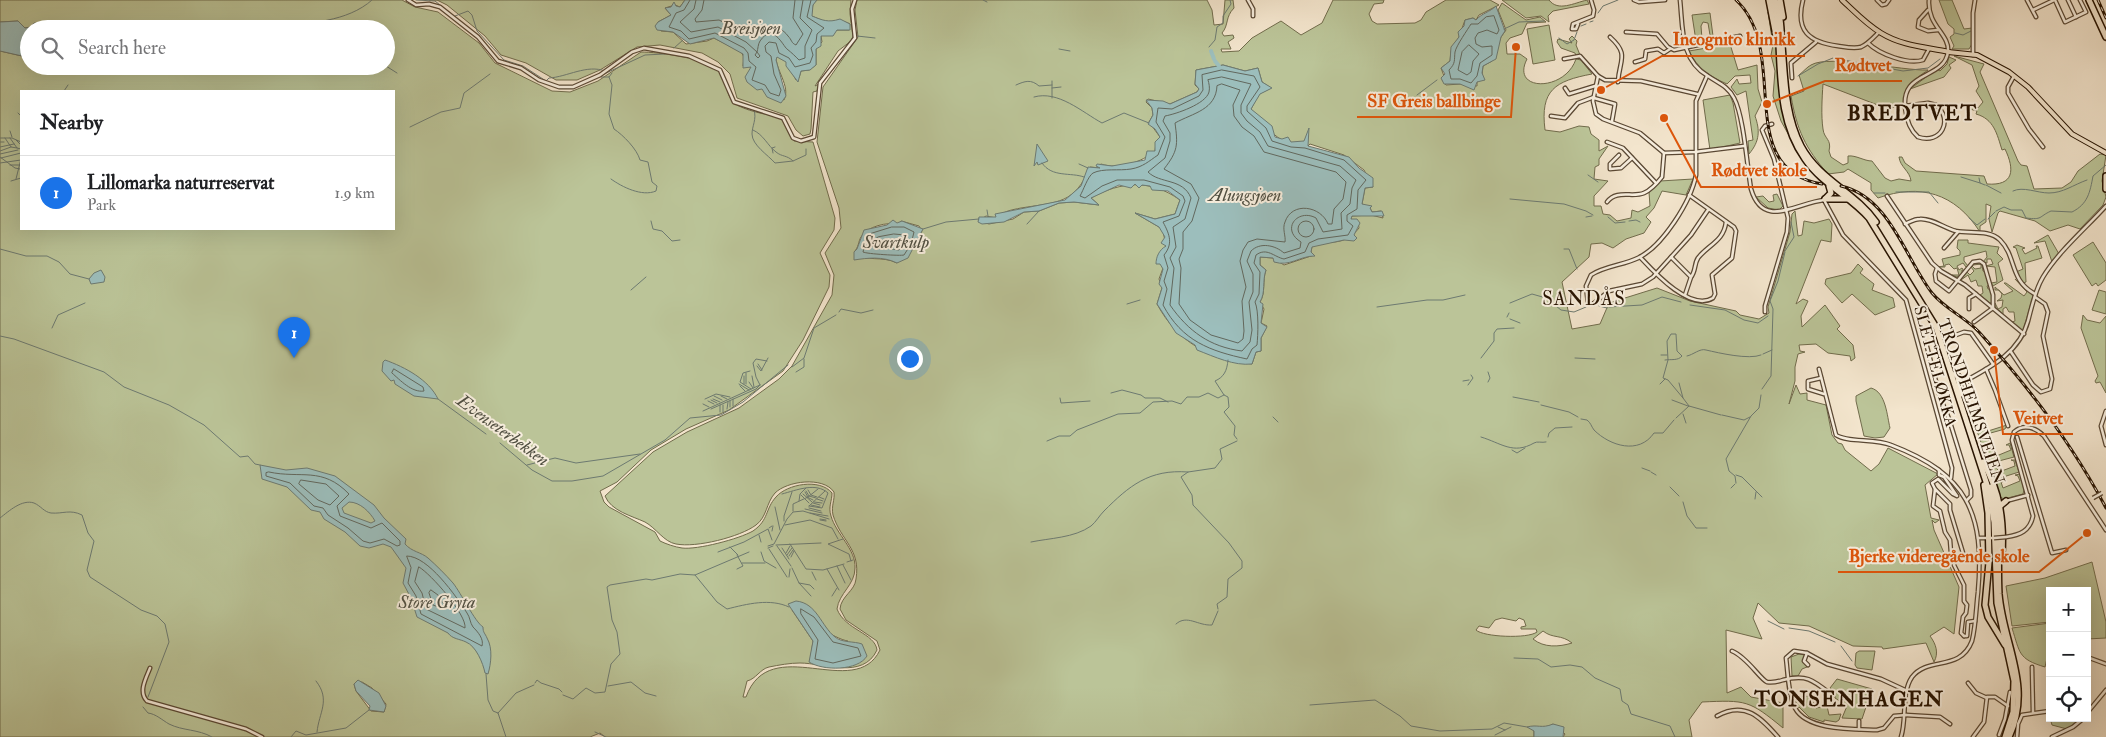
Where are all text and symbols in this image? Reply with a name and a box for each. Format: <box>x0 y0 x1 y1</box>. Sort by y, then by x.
water label: Breisjøen <box>720 17 781 40</box>
search box <box>20 20 395 75</box>
callout: Incognito klinikk <box>1662 23 1805 56</box>
text: Incognito klinikk <box>1673 28 1796 51</box>
icon: search <box>38 34 66 62</box>
text: Search here <box>78 36 166 60</box>
callout: Rødtvet <box>1825 48 1902 81</box>
text: Rødtvet <box>1835 54 1892 77</box>
callout: SF Greis ballbinge <box>1357 84 1511 117</box>
text: SF Greis ballbinge <box>1367 90 1501 113</box>
district label: BREDTVET <box>1847 100 1977 127</box>
text: Nearby <box>40 109 103 136</box>
callout: Rødtvet skole <box>1701 154 1817 187</box>
text: Rødtvet skole <box>1711 159 1807 182</box>
text: Lillomarka naturreservat <box>87 171 274 195</box>
text: 1 <box>53 183 59 203</box>
text: 1.9 km <box>335 183 375 203</box>
water label: Alungsjøen <box>1207 184 1281 207</box>
text: Park <box>87 195 116 215</box>
water label: Svartkulp <box>862 231 930 254</box>
district label: SANDÅS <box>1542 286 1626 311</box>
street label: SLETTELØKKA <box>1909 303 1961 429</box>
street label: TRONDHEIMSVEIEN <box>1933 316 2009 487</box>
pin: 1 <box>278 317 310 358</box>
your location <box>897 346 923 372</box>
water label: Evenseterbekken <box>451 389 553 472</box>
callout: Veitvet <box>2003 401 2073 434</box>
text: Veitvet <box>2012 407 2063 430</box>
callout: Bjerke videregående skole <box>1838 539 2039 572</box>
text: Bjerke videregående skole <box>1848 545 2030 568</box>
map controls <box>2046 587 2091 722</box>
button: + <box>2046 587 2091 632</box>
water label: Store Gryta <box>398 591 475 614</box>
button: − <box>2046 632 2091 677</box>
button: locate <box>2046 677 2091 722</box>
district label: TONSENHAGEN <box>1753 686 1944 713</box>

